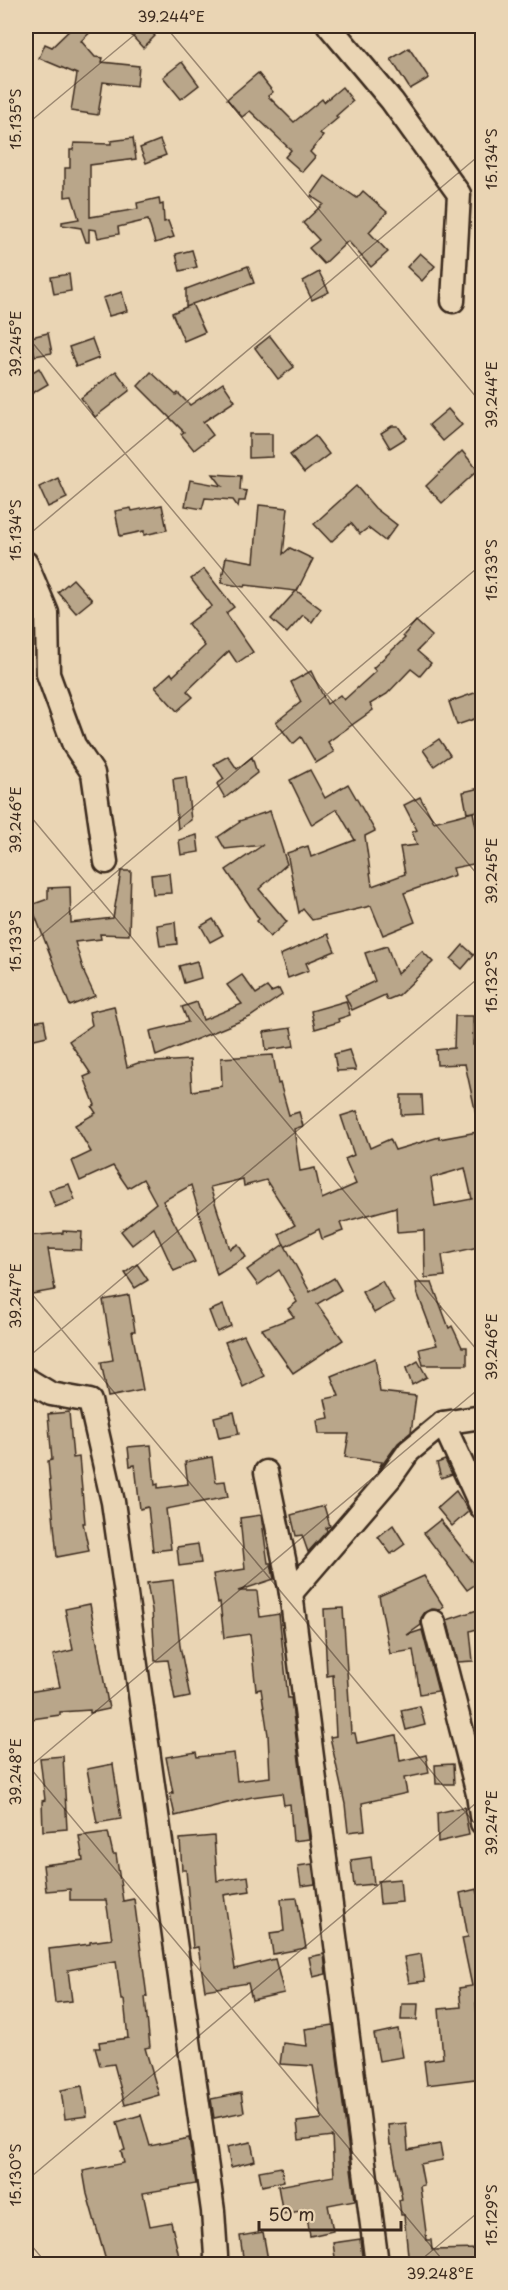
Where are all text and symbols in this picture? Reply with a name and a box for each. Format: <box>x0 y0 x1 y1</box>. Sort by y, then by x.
text: 39.244°E <box>137 4 205 27</box>
text: 15.135°S <box>3 88 26 150</box>
text: 15.134°S <box>479 128 502 190</box>
text: 39.245°E <box>3 310 26 378</box>
text: 39.244°E <box>479 361 502 429</box>
text: 15.134°S <box>3 499 26 561</box>
text: 15.133°S <box>479 539 502 601</box>
text: 39.246°E <box>3 786 26 854</box>
text: 39.245°E <box>479 837 502 905</box>
text: 15.133°S <box>3 910 26 972</box>
text: 15.132°S <box>479 951 502 1013</box>
text: 39.247°E <box>3 1263 26 1329</box>
text: 39.246°E <box>479 1313 502 1381</box>
text: 39.248°E <box>3 1738 26 1806</box>
text: 39.247°E <box>479 1790 502 1856</box>
text: 15.130°S <box>3 2143 26 2207</box>
text: 15.129°S <box>479 2184 502 2246</box>
scale bar <box>259 2194 402 2232</box>
text: 50 m <box>268 2200 315 2227</box>
text: 39.248°E <box>406 2261 474 2284</box>

